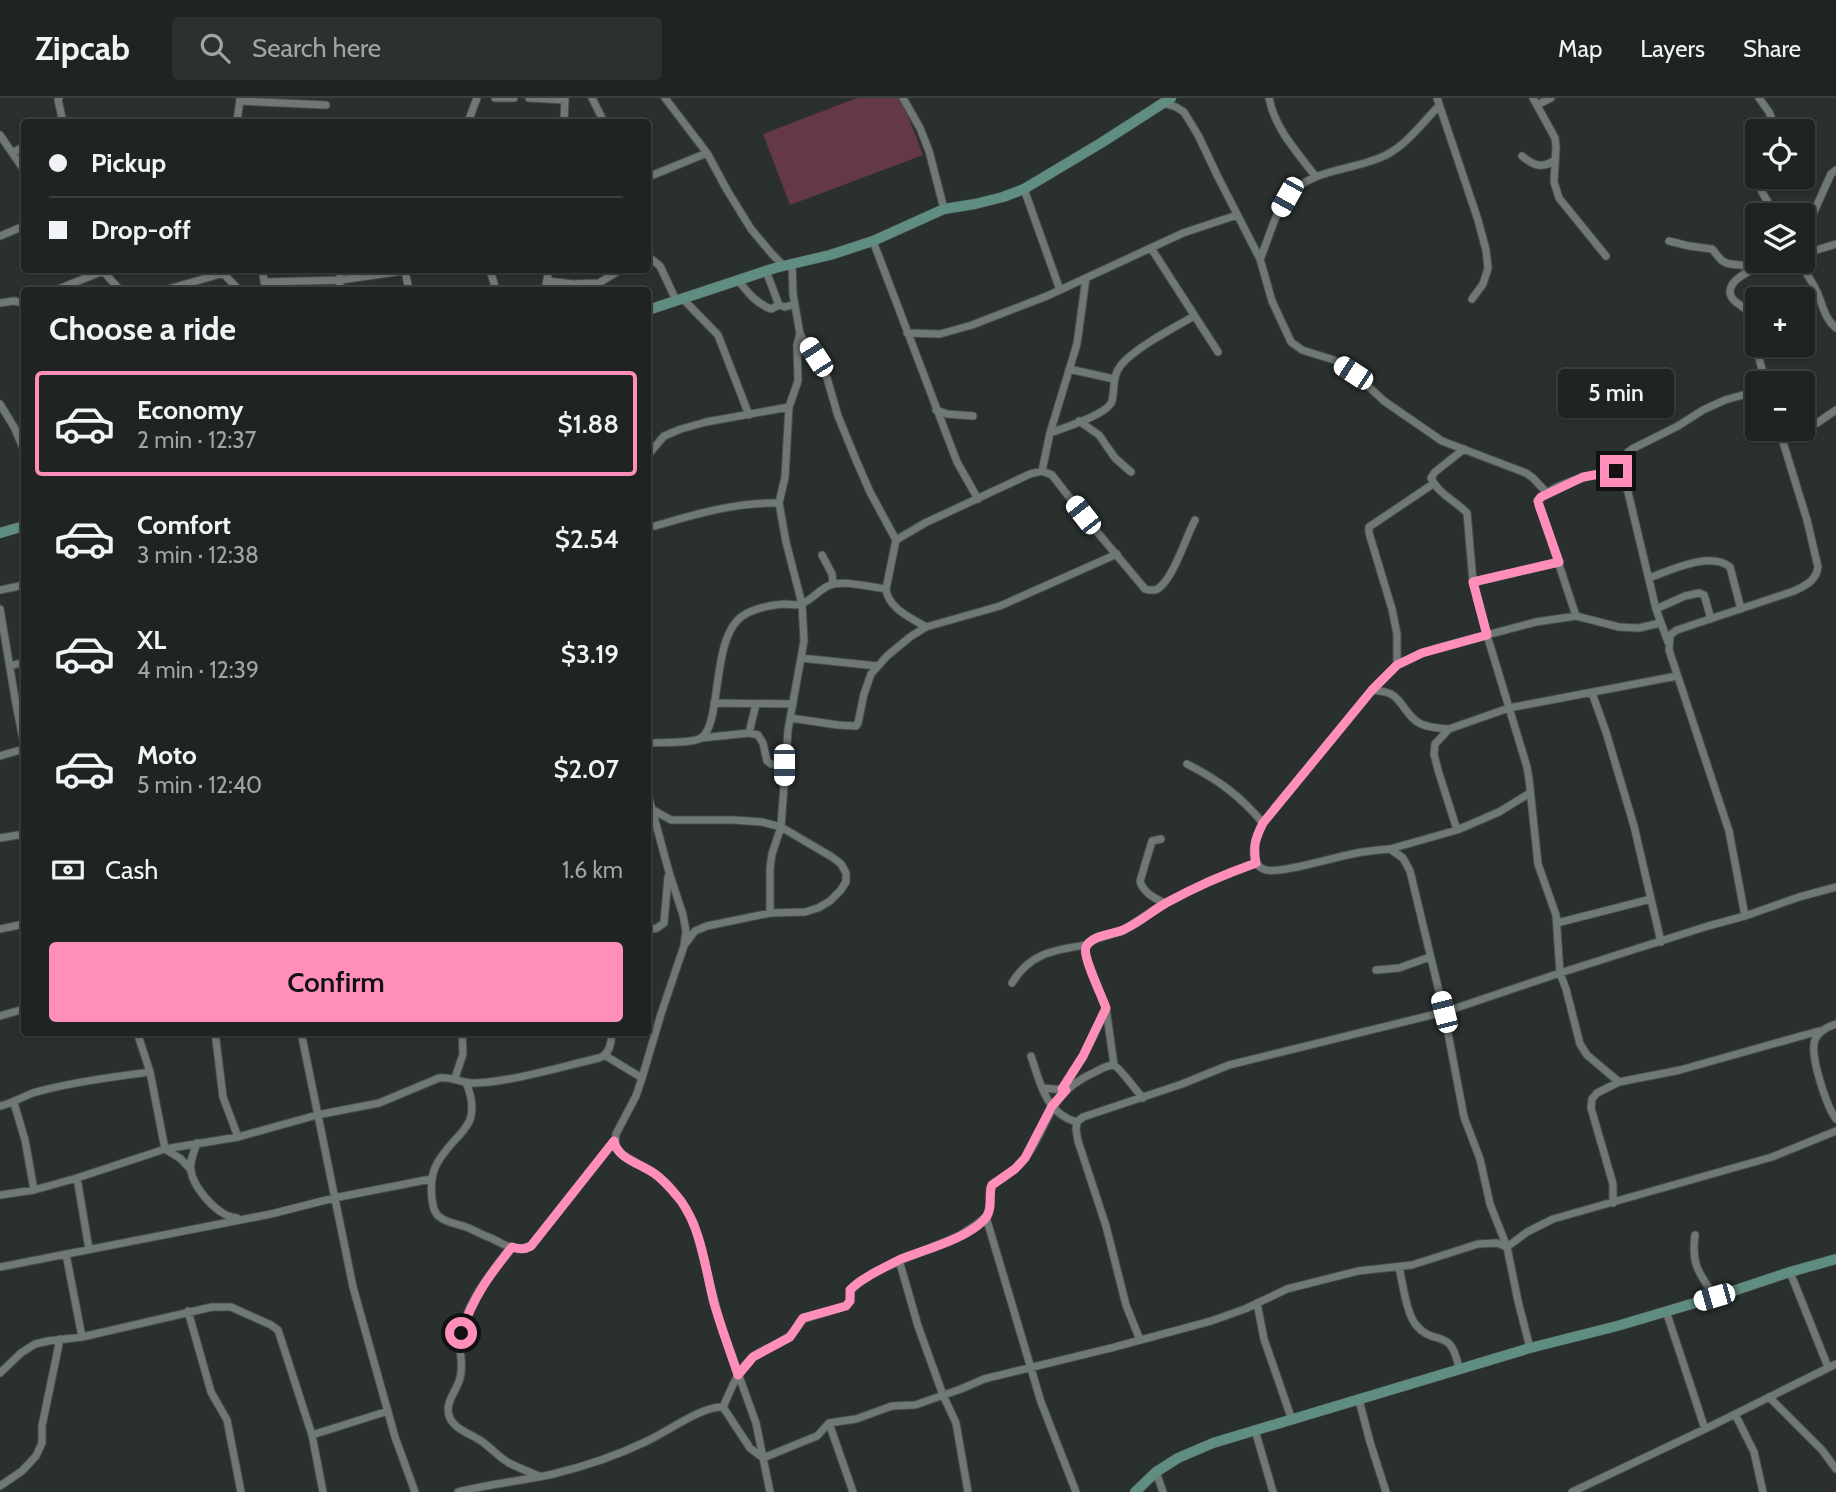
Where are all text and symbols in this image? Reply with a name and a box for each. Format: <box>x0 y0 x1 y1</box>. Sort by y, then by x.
search box <box>172 17 662 80</box>
text: Zipcab <box>35 28 130 68</box>
icon: search <box>196 29 234 67</box>
text: Search here <box>252 32 381 64</box>
text: Map <box>1558 34 1602 63</box>
text: Layers <box>1640 34 1705 63</box>
text: Share <box>1743 34 1801 63</box>
map controls <box>1745 119 1815 441</box>
button: locate <box>1745 119 1815 189</box>
text: Pickup <box>91 147 166 179</box>
car <box>1268 174 1307 220</box>
button: layers <box>1745 203 1815 273</box>
text: Drop-off <box>91 214 191 246</box>
button: + <box>1745 287 1815 357</box>
text: Choose a ride <box>49 309 236 348</box>
car <box>796 334 837 380</box>
car <box>1330 353 1377 393</box>
callout: 5 min <box>1558 370 1674 418</box>
button: − <box>1745 371 1815 441</box>
text: 5 min <box>1588 379 1644 407</box>
icon: car <box>53 392 116 455</box>
text: Economy <box>137 394 243 426</box>
text: $1.88 <box>558 408 619 440</box>
text: 2 min · 12:37 <box>137 426 256 454</box>
route end <box>1600 455 1632 487</box>
car <box>1062 492 1105 538</box>
icon: car <box>53 507 116 570</box>
text: Comfort <box>137 509 231 541</box>
text: $2.54 <box>555 523 619 555</box>
text: 3 min · 12:38 <box>137 541 259 569</box>
icon: car <box>53 622 116 685</box>
text: XL <box>137 624 166 656</box>
text: $3.19 <box>561 638 619 670</box>
text: 4 min · 12:39 <box>137 656 259 684</box>
icon: car <box>53 737 116 800</box>
text: Moto <box>137 739 197 771</box>
car <box>774 744 795 786</box>
text: $2.07 <box>553 753 619 785</box>
text: 5 min · 12:40 <box>137 771 262 799</box>
icon: cash <box>49 851 87 889</box>
text: Cash <box>105 854 158 886</box>
text: 1.6 km <box>562 856 623 884</box>
button: Confirm <box>49 942 623 1022</box>
car <box>1429 989 1460 1035</box>
car <box>1691 1281 1738 1313</box>
route start <box>445 1317 477 1349</box>

